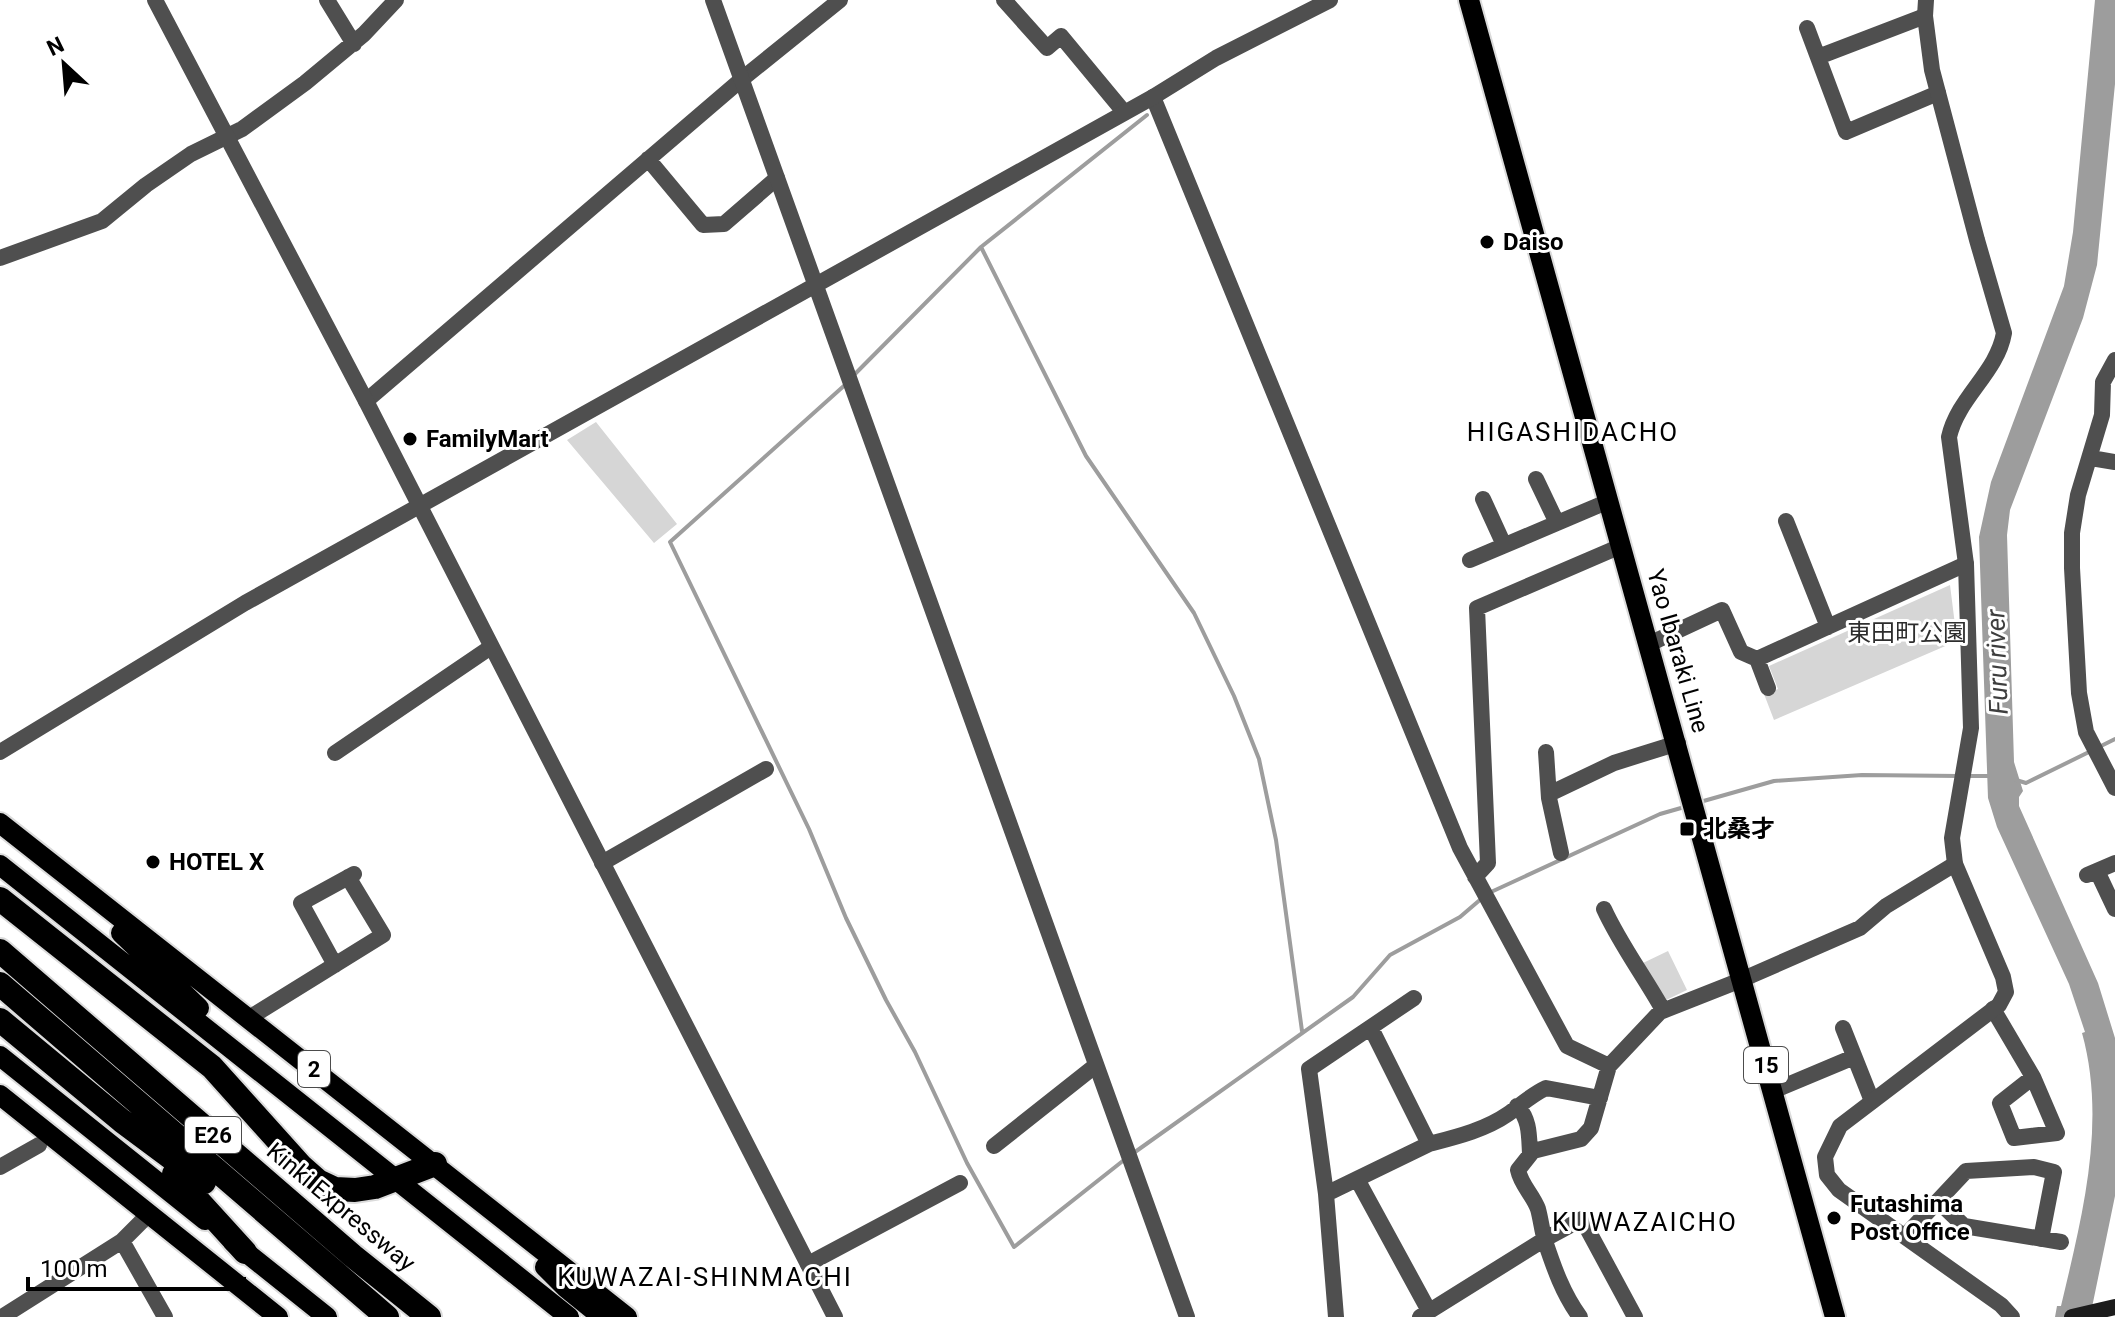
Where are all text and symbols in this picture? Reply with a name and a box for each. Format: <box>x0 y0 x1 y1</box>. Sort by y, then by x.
north arrow <box>24 24 104 104</box>
text: N <box>43 32 68 61</box>
place label: Daiso <box>1503 228 1564 256</box>
marker: Daiso <box>1478 233 1496 251</box>
district label: HIGASHIDACHO <box>1467 417 1679 447</box>
place label: FamilyMart <box>426 425 549 453</box>
marker: FamilyMart <box>401 430 419 448</box>
street label: Yao Ibaraki Line <box>1641 566 1715 736</box>
water label: Furu river <box>1980 608 2014 715</box>
park label: 東田町公園 <box>1847 619 1967 647</box>
place label: 北桑才 <box>1703 815 1775 843</box>
marker: 北桑才 <box>1678 820 1696 838</box>
place label: HOTEL X <box>169 848 264 876</box>
marker: HOTEL X <box>144 853 162 871</box>
road number: 15 <box>1744 1047 1788 1083</box>
road number: 2 <box>298 1051 330 1087</box>
road number: E26 <box>185 1117 241 1153</box>
street label: Kinki Expressway <box>261 1137 421 1278</box>
place label: Futashima Post Office <box>1850 1190 1970 1246</box>
district label: KUWAZAICHO <box>1552 1207 1738 1237</box>
marker: Futashima Post Office <box>1825 1209 1843 1227</box>
scale bar <box>28 1241 244 1291</box>
text: 100 m <box>40 1255 107 1283</box>
district label: KUWAZAI-SHINMACHI <box>557 1262 853 1292</box>

